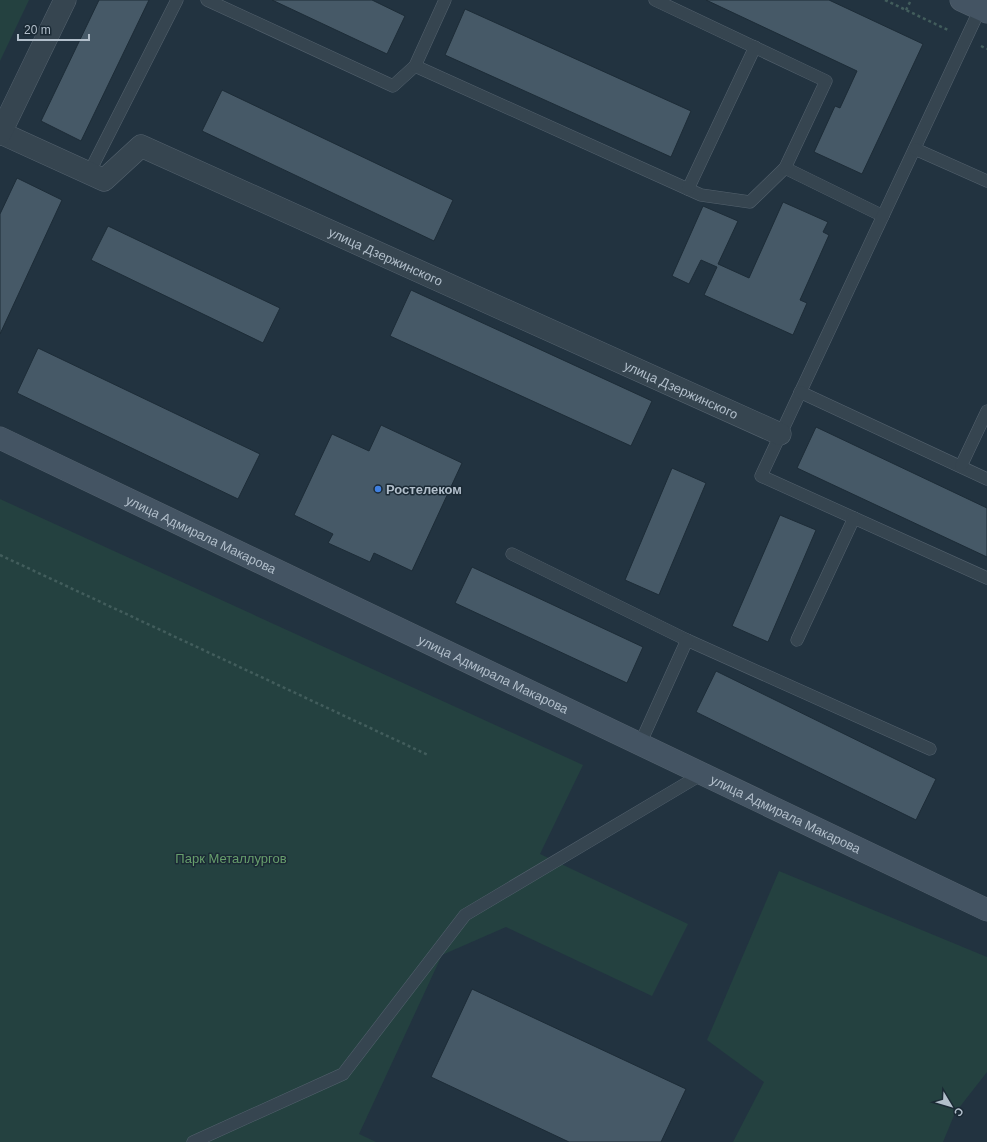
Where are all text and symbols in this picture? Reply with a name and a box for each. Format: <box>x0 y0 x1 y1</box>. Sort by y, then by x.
scale bar <box>18 16 89 42</box>
text: 20 m <box>24 23 51 37</box>
street label: улица Дзержинского <box>326 225 445 289</box>
street label: улица Дзержинского <box>622 358 740 422</box>
place label: Ростелеком <box>386 482 462 497</box>
marker: Ростелеком <box>373 484 383 494</box>
street label: улица Адмирала Макарова <box>123 492 279 577</box>
street label: улица Адмирала Макарова <box>416 632 571 717</box>
street label: улица Адмирала Макарова <box>708 772 864 857</box>
park label: Парк Металлургов <box>175 851 287 866</box>
north arrow <box>931 1086 971 1126</box>
text: С <box>952 1105 966 1119</box>

